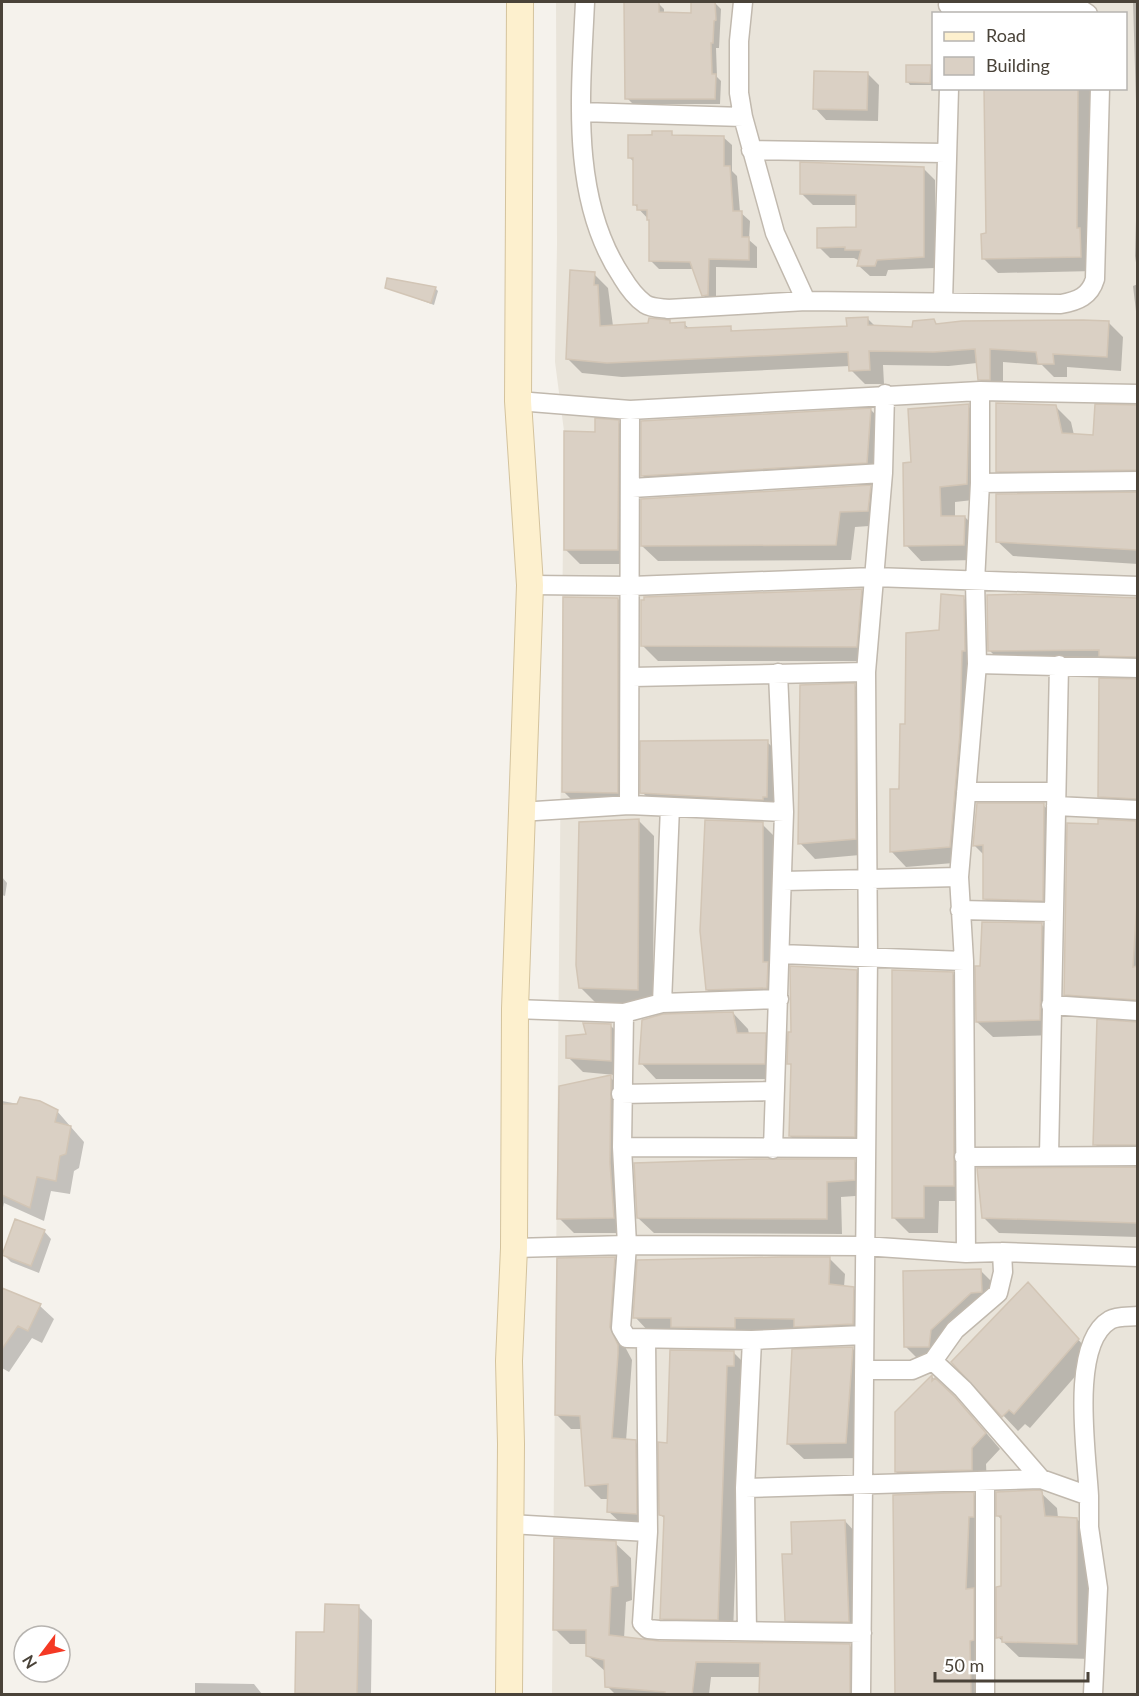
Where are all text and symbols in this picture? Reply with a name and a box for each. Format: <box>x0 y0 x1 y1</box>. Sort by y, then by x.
legend <box>932 12 1127 90</box>
text: Road <box>986 24 1026 46</box>
text: Building <box>986 54 1050 76</box>
north arrow <box>12 1624 72 1684</box>
scale bar <box>935 1645 1088 1683</box>
text: N <box>18 1652 40 1672</box>
text: 50 m <box>944 1654 984 1676</box>

